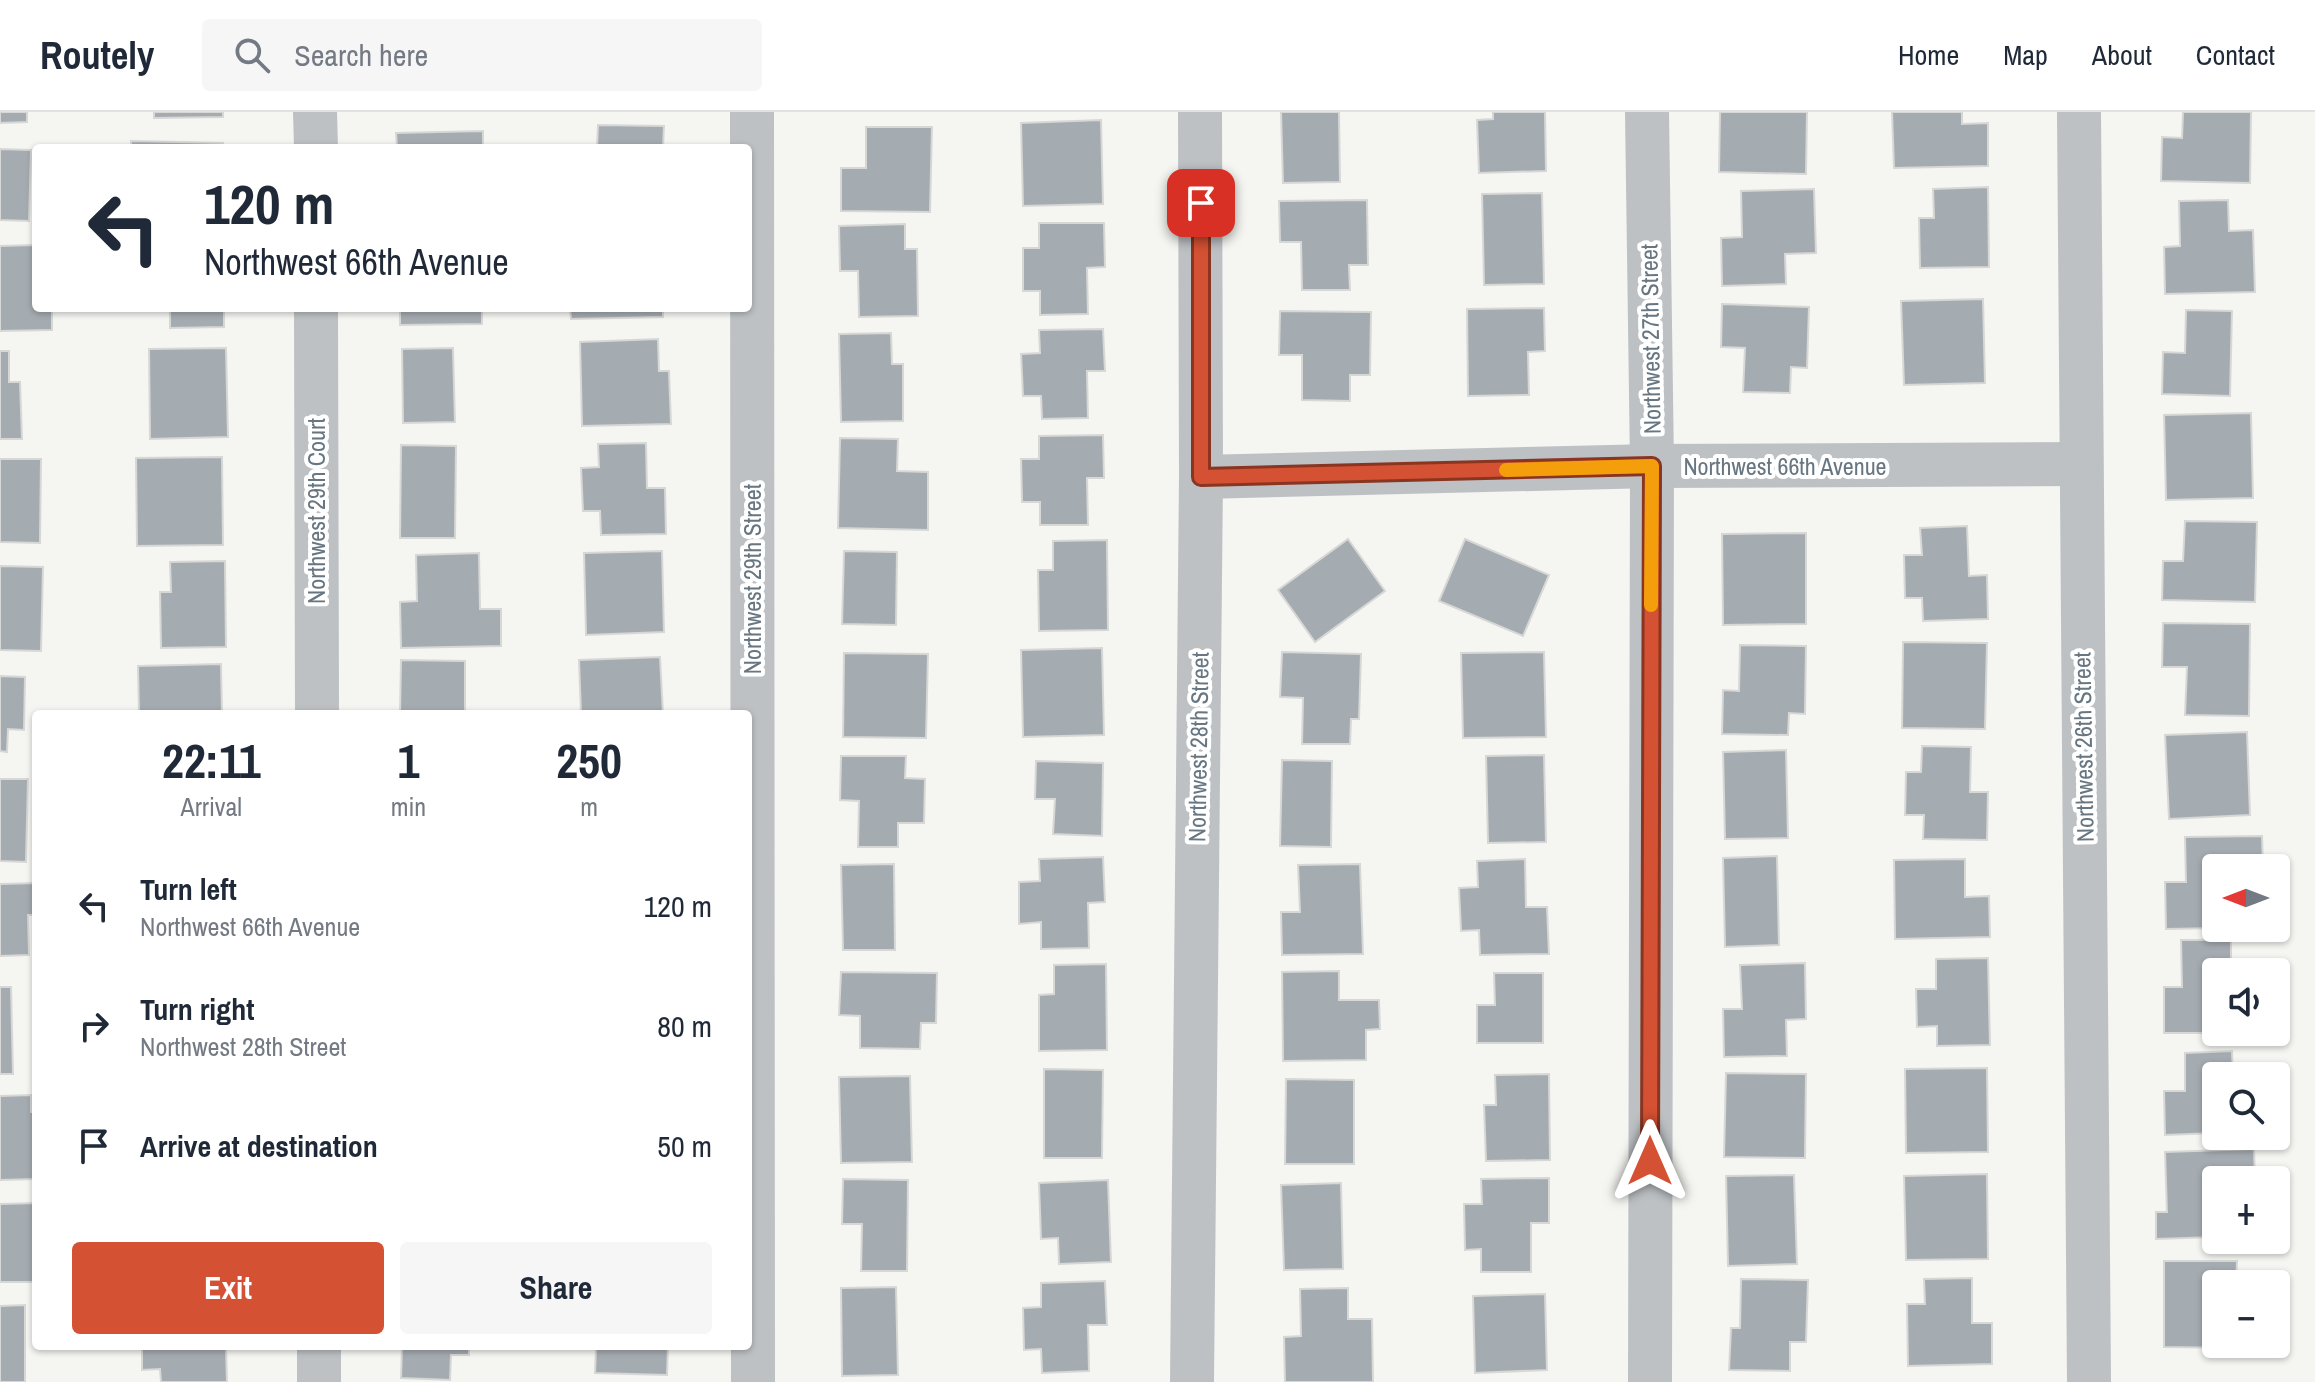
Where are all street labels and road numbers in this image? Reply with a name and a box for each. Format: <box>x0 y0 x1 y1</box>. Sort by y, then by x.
street label: Northwest 27th Street <box>1632 243 1668 434</box>
street label: Northwest 29th Court <box>300 417 332 604</box>
street label: Northwest 66th Avenue <box>1683 450 1887 482</box>
street label: Northwest 29th Street <box>736 483 768 674</box>
street label: Northwest 28th Street <box>1180 651 1216 842</box>
street label: Northwest 26th Street <box>2065 651 2101 842</box>

